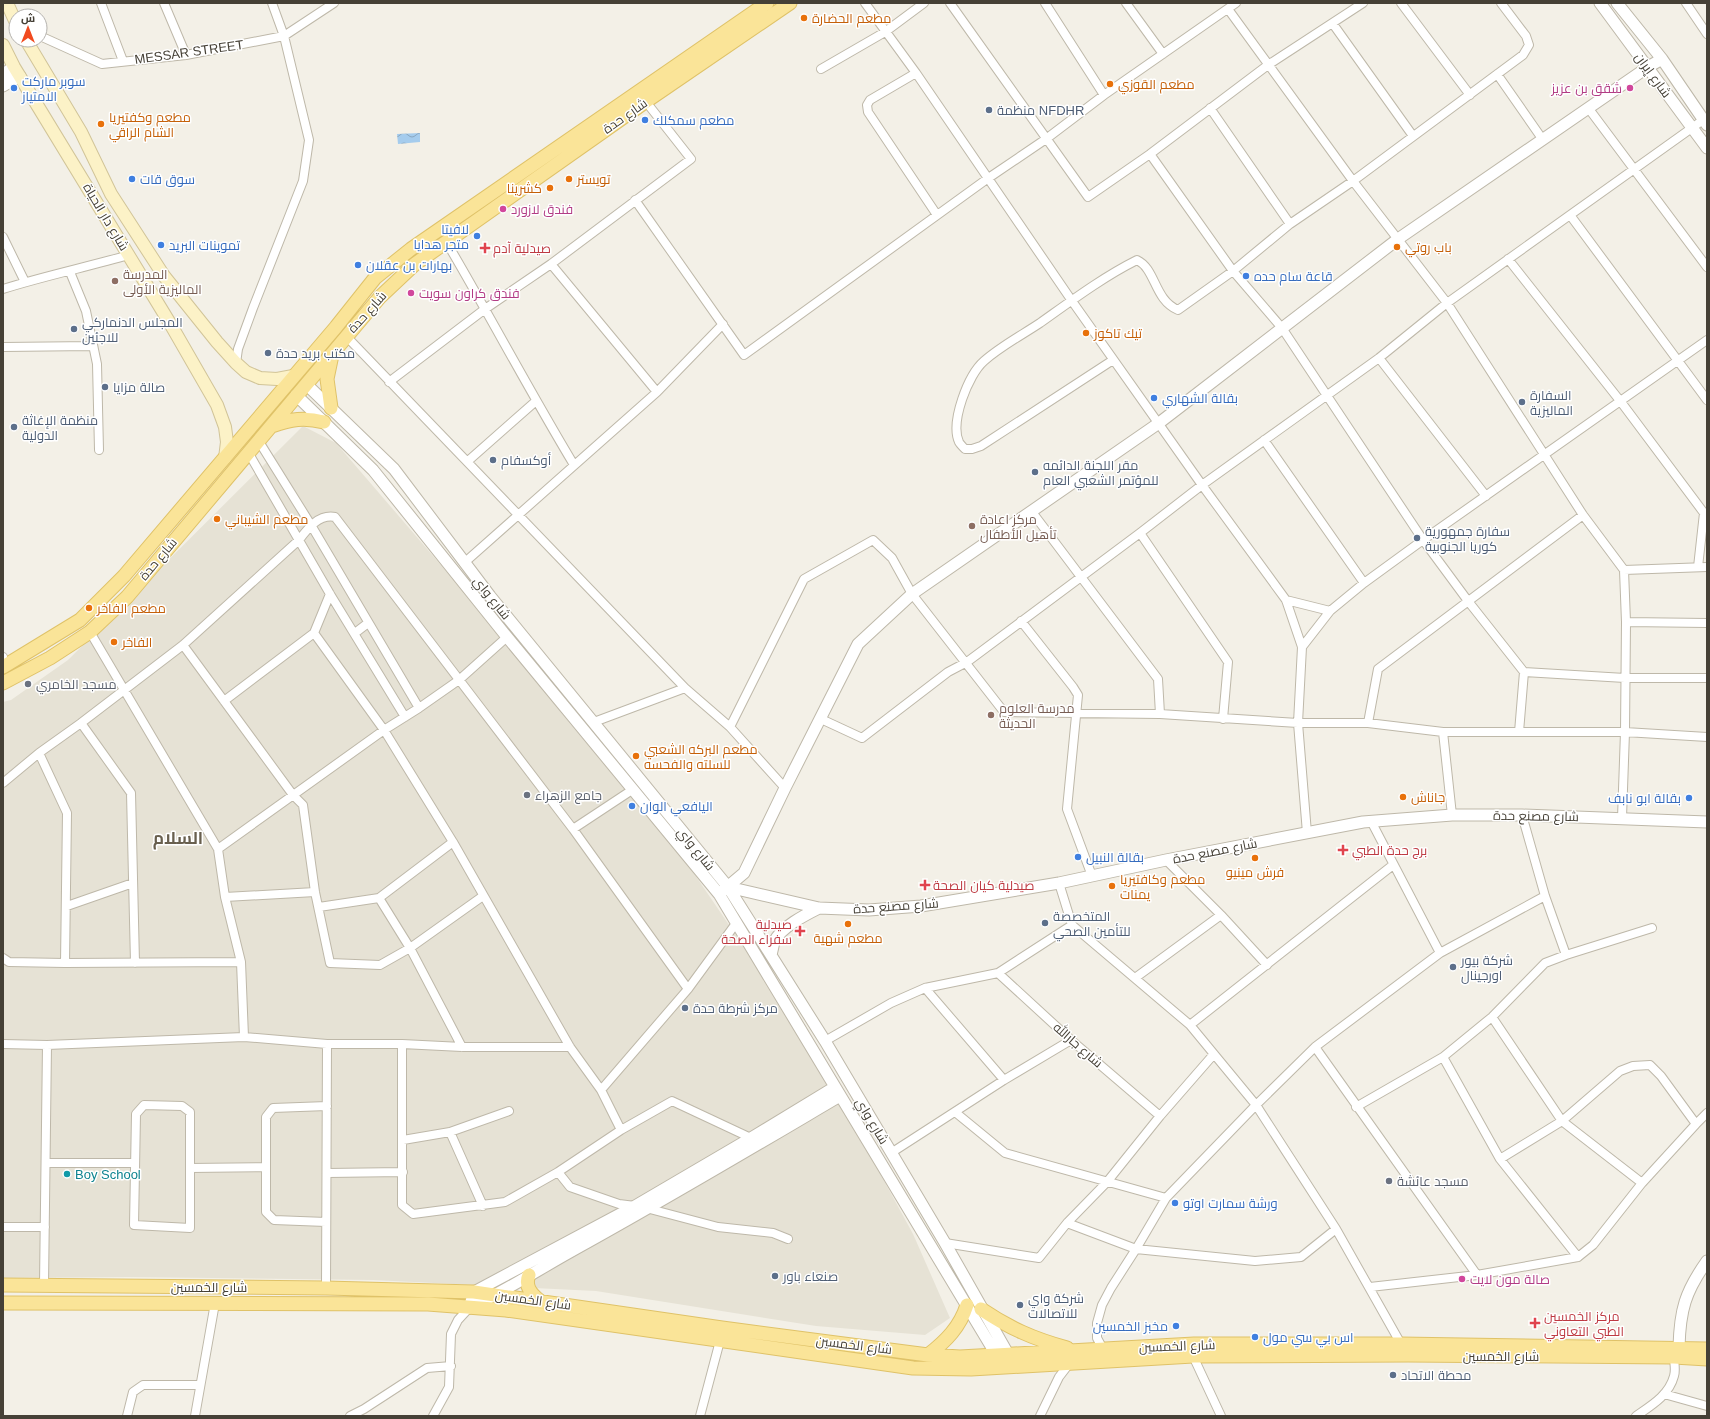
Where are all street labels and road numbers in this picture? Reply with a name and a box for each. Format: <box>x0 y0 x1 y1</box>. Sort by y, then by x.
street label: MESSAR STREET <box>134 37 244 67</box>
street label: شارع إيران <box>1631 50 1674 101</box>
street label: شارع حدة <box>600 95 651 137</box>
street label: شارع دار الحياة <box>79 181 132 254</box>
street label: شارع حدة <box>345 288 390 336</box>
street label: شارع حدة <box>136 535 181 584</box>
street label: شارع واي <box>468 573 514 624</box>
street label: شارع مصنع حدة <box>1493 808 1579 825</box>
street label: شارع واي <box>672 824 718 875</box>
street label: شارع مصنع حدة <box>1172 835 1259 868</box>
street label: شارع مصنع حدة <box>853 896 939 917</box>
street label: شارع جارالله <box>1050 1019 1106 1071</box>
street label: شارع واي <box>850 1095 892 1148</box>
street label: شارع الخمسين <box>171 1280 247 1296</box>
street label: شارع الخمسين <box>494 1287 572 1314</box>
street label: شارع الخمسين <box>815 1333 893 1358</box>
street label: شارع الخمسين <box>1138 1337 1216 1356</box>
street label: شارع الخمسين <box>1463 1349 1539 1365</box>

